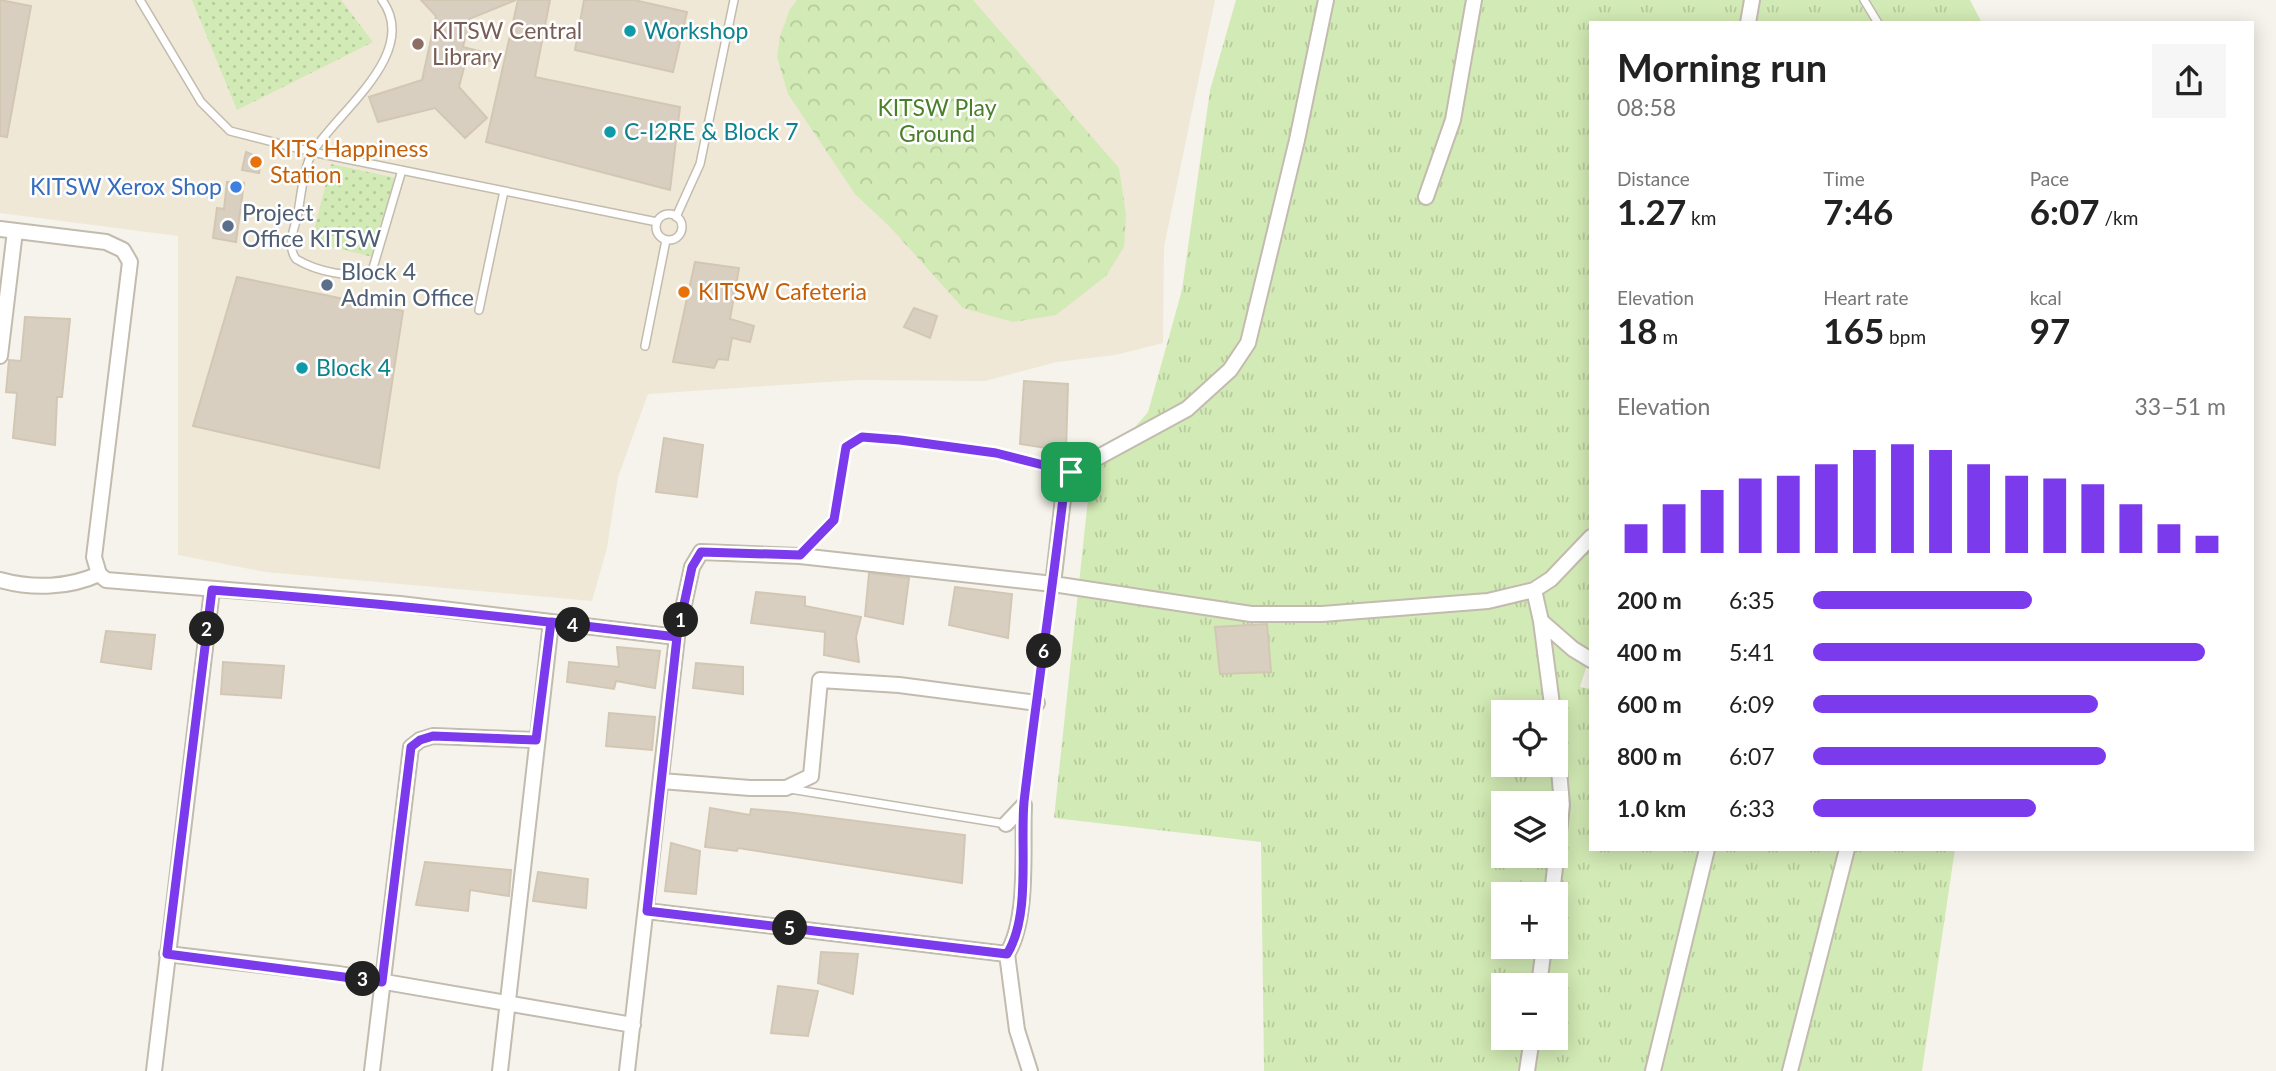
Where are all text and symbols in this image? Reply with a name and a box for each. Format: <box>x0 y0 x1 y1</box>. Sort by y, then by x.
place label: KITSW Central Library <box>432 16 582 70</box>
place label: Workshop <box>644 16 748 44</box>
marker: Workshop <box>622 23 638 39</box>
marker: KITSW Central Library <box>410 36 426 52</box>
text: Morning run <box>1617 44 1827 90</box>
button: share <box>2152 44 2226 118</box>
park label: KITSW Play Ground <box>877 93 997 147</box>
text: 08:58 <box>1617 93 1676 121</box>
place label: C-I2RE & Block 7 <box>624 117 799 145</box>
marker: C-I2RE & Block 7 <box>602 124 618 140</box>
place label: KITS Happiness Station <box>270 134 428 188</box>
marker: KITS Happiness Station <box>248 154 264 170</box>
text: Distance <box>1617 167 1690 190</box>
text: Time <box>1823 167 1865 190</box>
text: Pace <box>2030 167 2069 190</box>
place label: KITSW Xerox Shop <box>30 172 222 200</box>
marker: KITSW Xerox Shop <box>228 179 244 195</box>
text: 1.27 <box>1617 190 1686 232</box>
text: 7:46 <box>1823 190 1893 232</box>
text: 6:07 <box>2030 190 2100 232</box>
place label: Project Office KITSW <box>242 198 381 252</box>
text: km <box>1686 206 1716 229</box>
text: /km <box>2100 206 2138 229</box>
marker: Project Office KITSW <box>220 218 236 234</box>
place label: Block 4 Admin Office <box>341 257 474 311</box>
marker: Block 4 Admin Office <box>319 277 335 293</box>
place label: KITSW Cafeteria <box>698 277 867 305</box>
marker: KITSW Cafeteria <box>676 284 692 300</box>
text: Elevation <box>1617 286 1694 309</box>
text: Heart rate <box>1823 286 1909 309</box>
text: kcal <box>2030 286 2062 309</box>
text: 18 <box>1617 309 1658 351</box>
text: 165 <box>1823 309 1884 351</box>
text: 97 <box>2030 309 2070 351</box>
text: m <box>1658 325 1678 348</box>
text: bpm <box>1884 325 1926 348</box>
place label: Block 4 <box>316 353 391 381</box>
marker: Block 4 <box>294 360 310 376</box>
text: Elevation <box>1617 392 1710 420</box>
text: 33–51 m <box>2134 392 2226 420</box>
pin <box>1041 442 1101 502</box>
icon: arrive <box>1052 453 1090 491</box>
text: 200 m <box>1617 586 1682 614</box>
text: 6:35 <box>1729 586 1775 614</box>
pin: 1 <box>664 602 698 638</box>
pin: 4 <box>556 608 590 642</box>
text: 1 <box>675 608 686 631</box>
pin: 2 <box>190 612 224 646</box>
text: 4 <box>567 613 578 636</box>
text: 2 <box>201 617 212 640</box>
pin: 6 <box>1026 634 1062 668</box>
text: 400 m <box>1617 638 1682 666</box>
text: 5:41 <box>1729 638 1775 666</box>
text: 6 <box>1038 639 1049 662</box>
text: 600 m <box>1617 690 1682 718</box>
text: 6:09 <box>1729 690 1775 718</box>
map controls <box>1491 700 1568 1050</box>
button: locate <box>1491 700 1568 777</box>
text: 800 m <box>1617 742 1682 770</box>
text: 6:07 <box>1729 742 1775 770</box>
button: layers <box>1491 791 1568 868</box>
text: 1.0 km <box>1617 794 1686 822</box>
text: 6:33 <box>1729 794 1775 822</box>
button: + <box>1491 882 1568 959</box>
pin: 5 <box>772 911 808 946</box>
text: 5 <box>784 916 795 939</box>
pin: 3 <box>346 962 380 996</box>
text: 3 <box>357 967 368 990</box>
button: − <box>1491 973 1568 1050</box>

